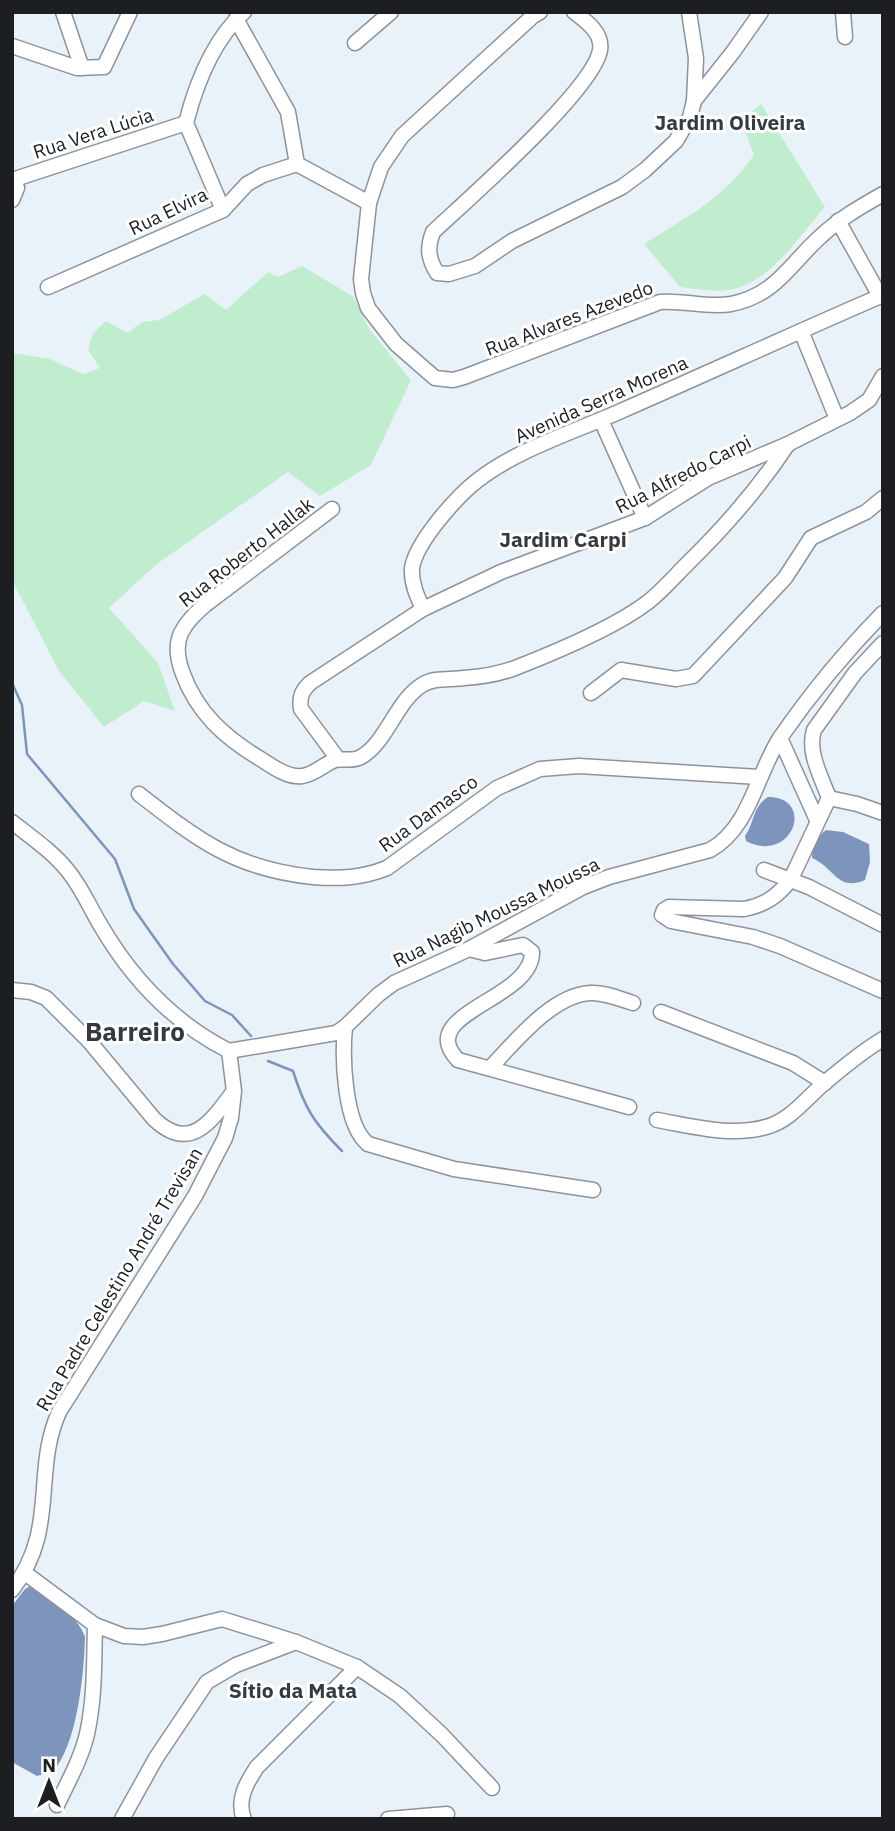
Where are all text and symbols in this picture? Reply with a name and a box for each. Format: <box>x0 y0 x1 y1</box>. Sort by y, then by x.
street label: Rua Vera Lúcia <box>30 102 156 164</box>
district label: Jardim Oliveira <box>654 108 806 136</box>
street label: Rua Elvira <box>125 182 211 240</box>
street label: Rua Alvares Azevedo <box>482 275 656 361</box>
street label: Avenida Serra Morena <box>511 350 691 448</box>
street label: Rua Alfredo Carpi <box>611 429 755 519</box>
street label: Rua Roberto Hallak <box>174 492 318 612</box>
district label: Jardim Carpi <box>499 525 627 553</box>
street label: Rua Damasco <box>374 769 482 857</box>
street label: Rua Nagib Moussa Moussa <box>389 852 603 972</box>
district label: Barreiro <box>85 1014 185 1048</box>
street label: Rua Padre Celestino André Trevisan <box>31 1143 207 1415</box>
district label: Sítio da Mata <box>229 1676 357 1704</box>
north arrow <box>14 1747 84 1817</box>
text: N <box>42 1753 56 1777</box>

